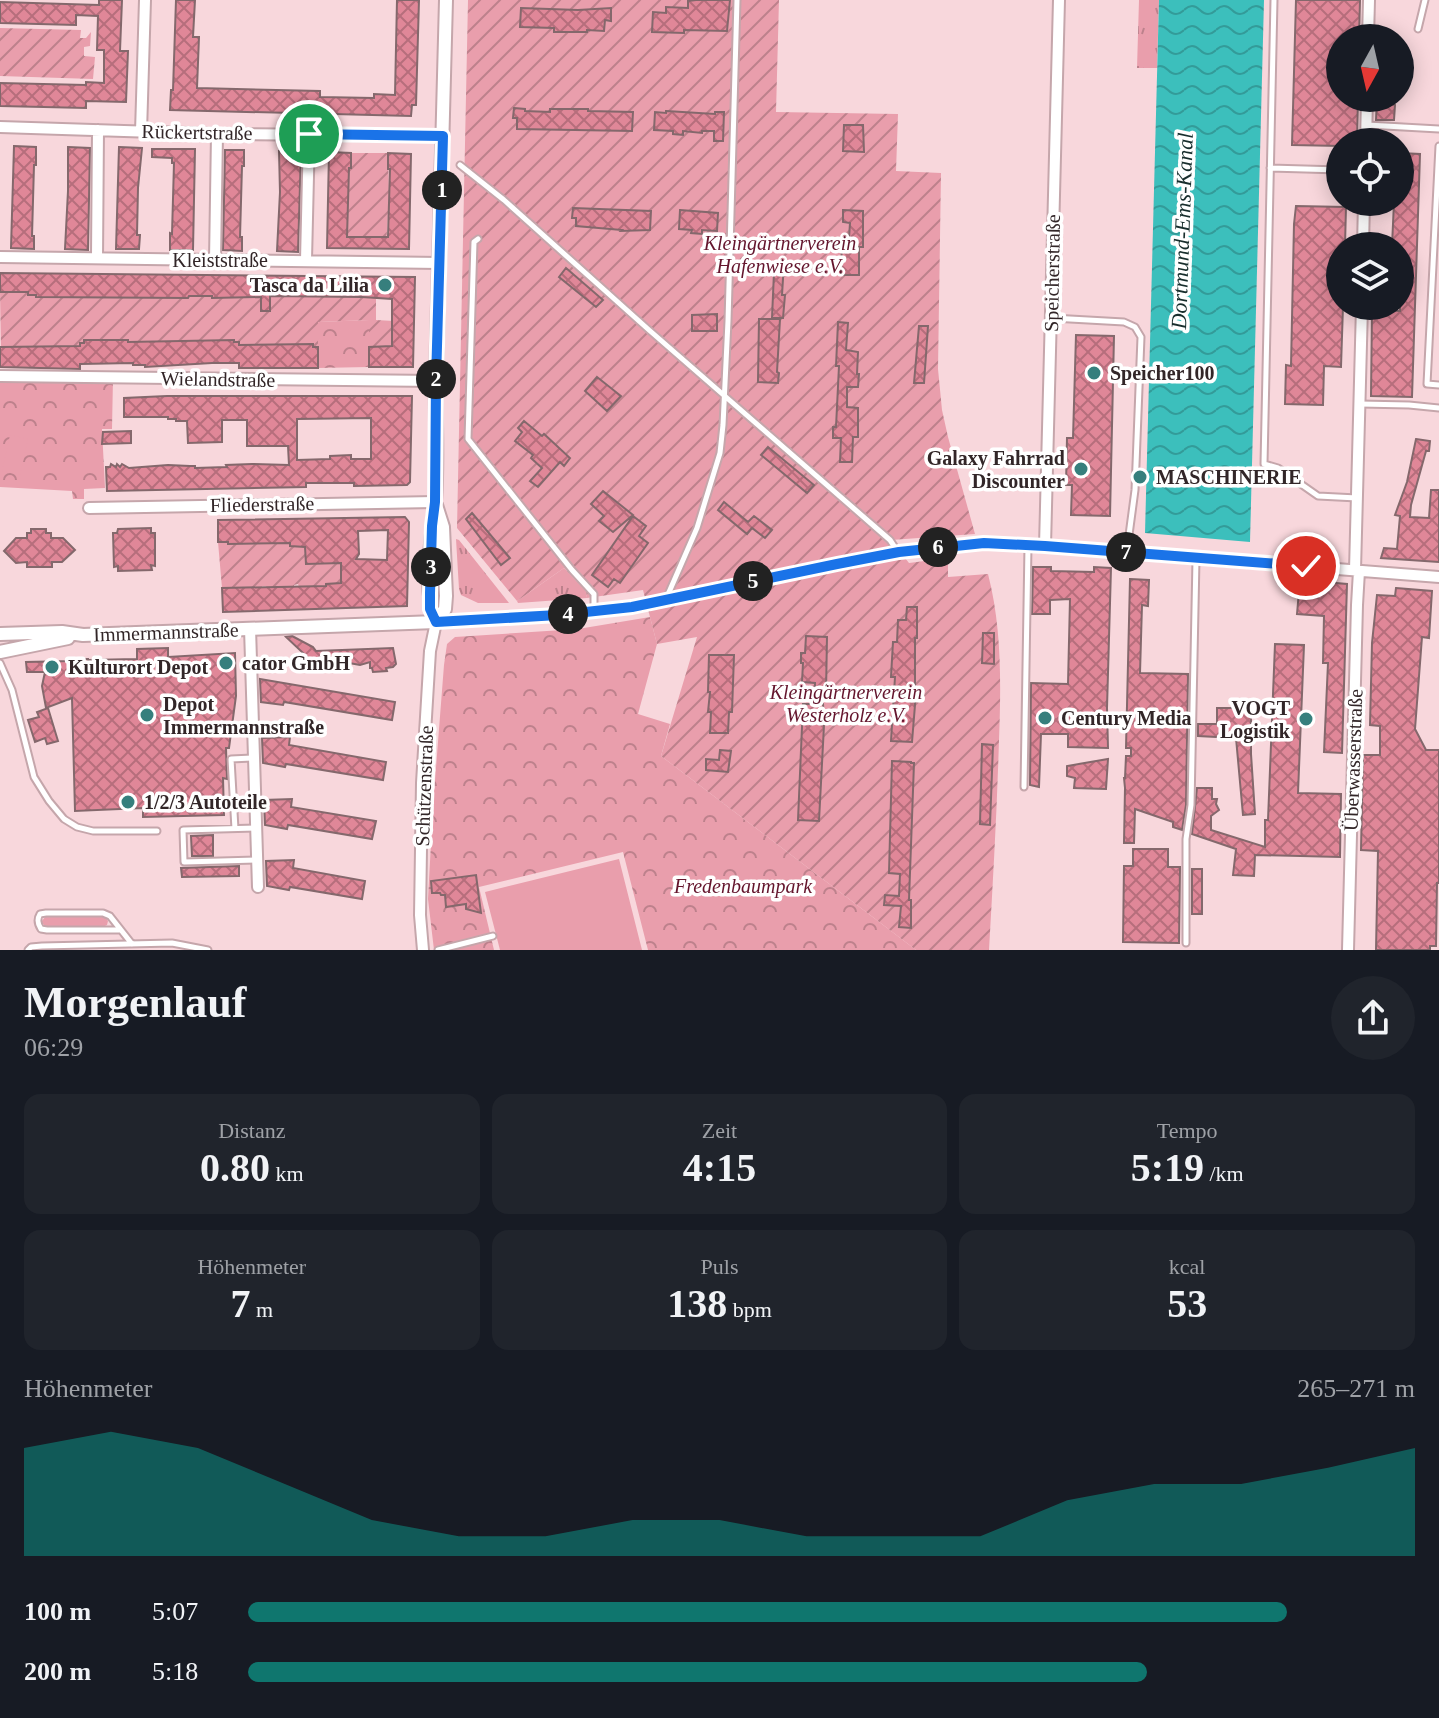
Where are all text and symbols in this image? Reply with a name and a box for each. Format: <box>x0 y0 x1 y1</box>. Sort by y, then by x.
north arrow <box>1326 24 1414 112</box>
map controls <box>1326 24 1414 320</box>
pin <box>275 100 343 168</box>
icon: arrive <box>287 112 331 156</box>
street label: Rückertstraße <box>141 120 253 144</box>
button: locate <box>1326 128 1414 216</box>
water label: Dortmund-Ems-Kanal <box>1166 132 1198 331</box>
pin: 1 <box>422 170 462 210</box>
text: 1 <box>437 177 448 202</box>
street label: Speicherstraße <box>1040 214 1065 332</box>
park label: Kleingärtnerverein Hafenwiese e.V. <box>703 232 856 278</box>
button: layers <box>1326 232 1414 320</box>
street label: Kleiststraße <box>172 249 268 271</box>
place label: Tasca da Lilia <box>250 274 369 296</box>
marker: Tasca da Lilia <box>376 276 394 294</box>
pin: 2 <box>416 359 456 399</box>
place label: Speicher100 <box>1110 362 1214 385</box>
marker: Speicher100 <box>1085 364 1103 382</box>
text: 2 <box>431 366 442 391</box>
street label: Wielandstraße <box>160 367 276 391</box>
place label: Galaxy Fahrrad Discounter <box>927 447 1065 492</box>
marker: Galaxy Fahrrad Discounter <box>1072 460 1090 478</box>
place label: MASCHINERIE <box>1156 466 1302 488</box>
marker: MASCHINERIE <box>1131 468 1149 486</box>
street label: Fliederstraße <box>210 492 315 516</box>
pin: 6 <box>918 527 958 567</box>
pin: 7 <box>1106 532 1146 572</box>
pin <box>1272 532 1340 600</box>
text: 6 <box>933 534 944 559</box>
text: 7 <box>1121 539 1132 564</box>
icon: check <box>1284 544 1328 588</box>
pin: 3 <box>411 547 451 587</box>
text: 3 <box>426 554 437 579</box>
pin: 5 <box>733 561 773 601</box>
text: 5 <box>748 568 759 593</box>
pin: 4 <box>548 594 588 634</box>
text: 4 <box>563 601 574 626</box>
street label: Immermannstraße <box>93 618 239 646</box>
place label: cator GmbH <box>242 652 350 674</box>
marker: cator GmbH <box>217 654 235 672</box>
place label: Kulturort Depot <box>68 656 209 679</box>
marker: Kulturort Depot <box>43 658 61 676</box>
park label: Kleingärtnerverein Westerholz e.V. <box>769 681 922 726</box>
street label: Überwasserstraße <box>1340 688 1366 831</box>
place label: Depot Immermannstraße <box>163 693 324 738</box>
place label: VOGT Logistik <box>1220 697 1291 743</box>
marker: Depot Immermannstraße <box>138 706 156 724</box>
place label: Century Media <box>1061 707 1192 730</box>
marker: Century Media <box>1036 709 1054 727</box>
marker: VOGT Logistik <box>1297 710 1315 728</box>
street label: Schützenstraße <box>411 725 437 847</box>
place label: 1/2/3 Autoteile <box>144 791 267 813</box>
marker: 1/2/3 Autoteile <box>119 793 137 811</box>
park label: Fredenbaumpark <box>673 875 813 898</box>
button: share <box>1331 976 1415 1060</box>
text: Morgenlauf <box>24 978 246 1027</box>
text: 06:29 <box>24 1033 83 1062</box>
text: Distanz <box>218 1118 285 1143</box>
text: Zeit <box>702 1118 737 1143</box>
text: Tempo <box>1157 1118 1218 1143</box>
text: 0.80 <box>200 1145 270 1190</box>
text: 4:15 <box>683 1145 756 1190</box>
text: 5:19 <box>1131 1145 1204 1190</box>
text: km <box>270 1161 304 1186</box>
text: /km <box>1204 1161 1244 1186</box>
text: Höhenmeter <box>197 1254 306 1279</box>
text: Puls <box>701 1254 738 1279</box>
text: kcal <box>1169 1254 1205 1279</box>
text: 7 <box>231 1281 251 1326</box>
text: 138 <box>667 1281 727 1326</box>
text: 53 <box>1167 1281 1207 1326</box>
text: m <box>251 1297 273 1322</box>
text: bpm <box>727 1297 772 1322</box>
text: Höhenmeter <box>24 1374 153 1403</box>
text: 265–271 m <box>1297 1374 1415 1403</box>
text: 100 m <box>24 1597 91 1626</box>
text: 5:07 <box>152 1597 198 1626</box>
text: 200 m <box>24 1657 91 1686</box>
text: 5:18 <box>152 1657 198 1686</box>

